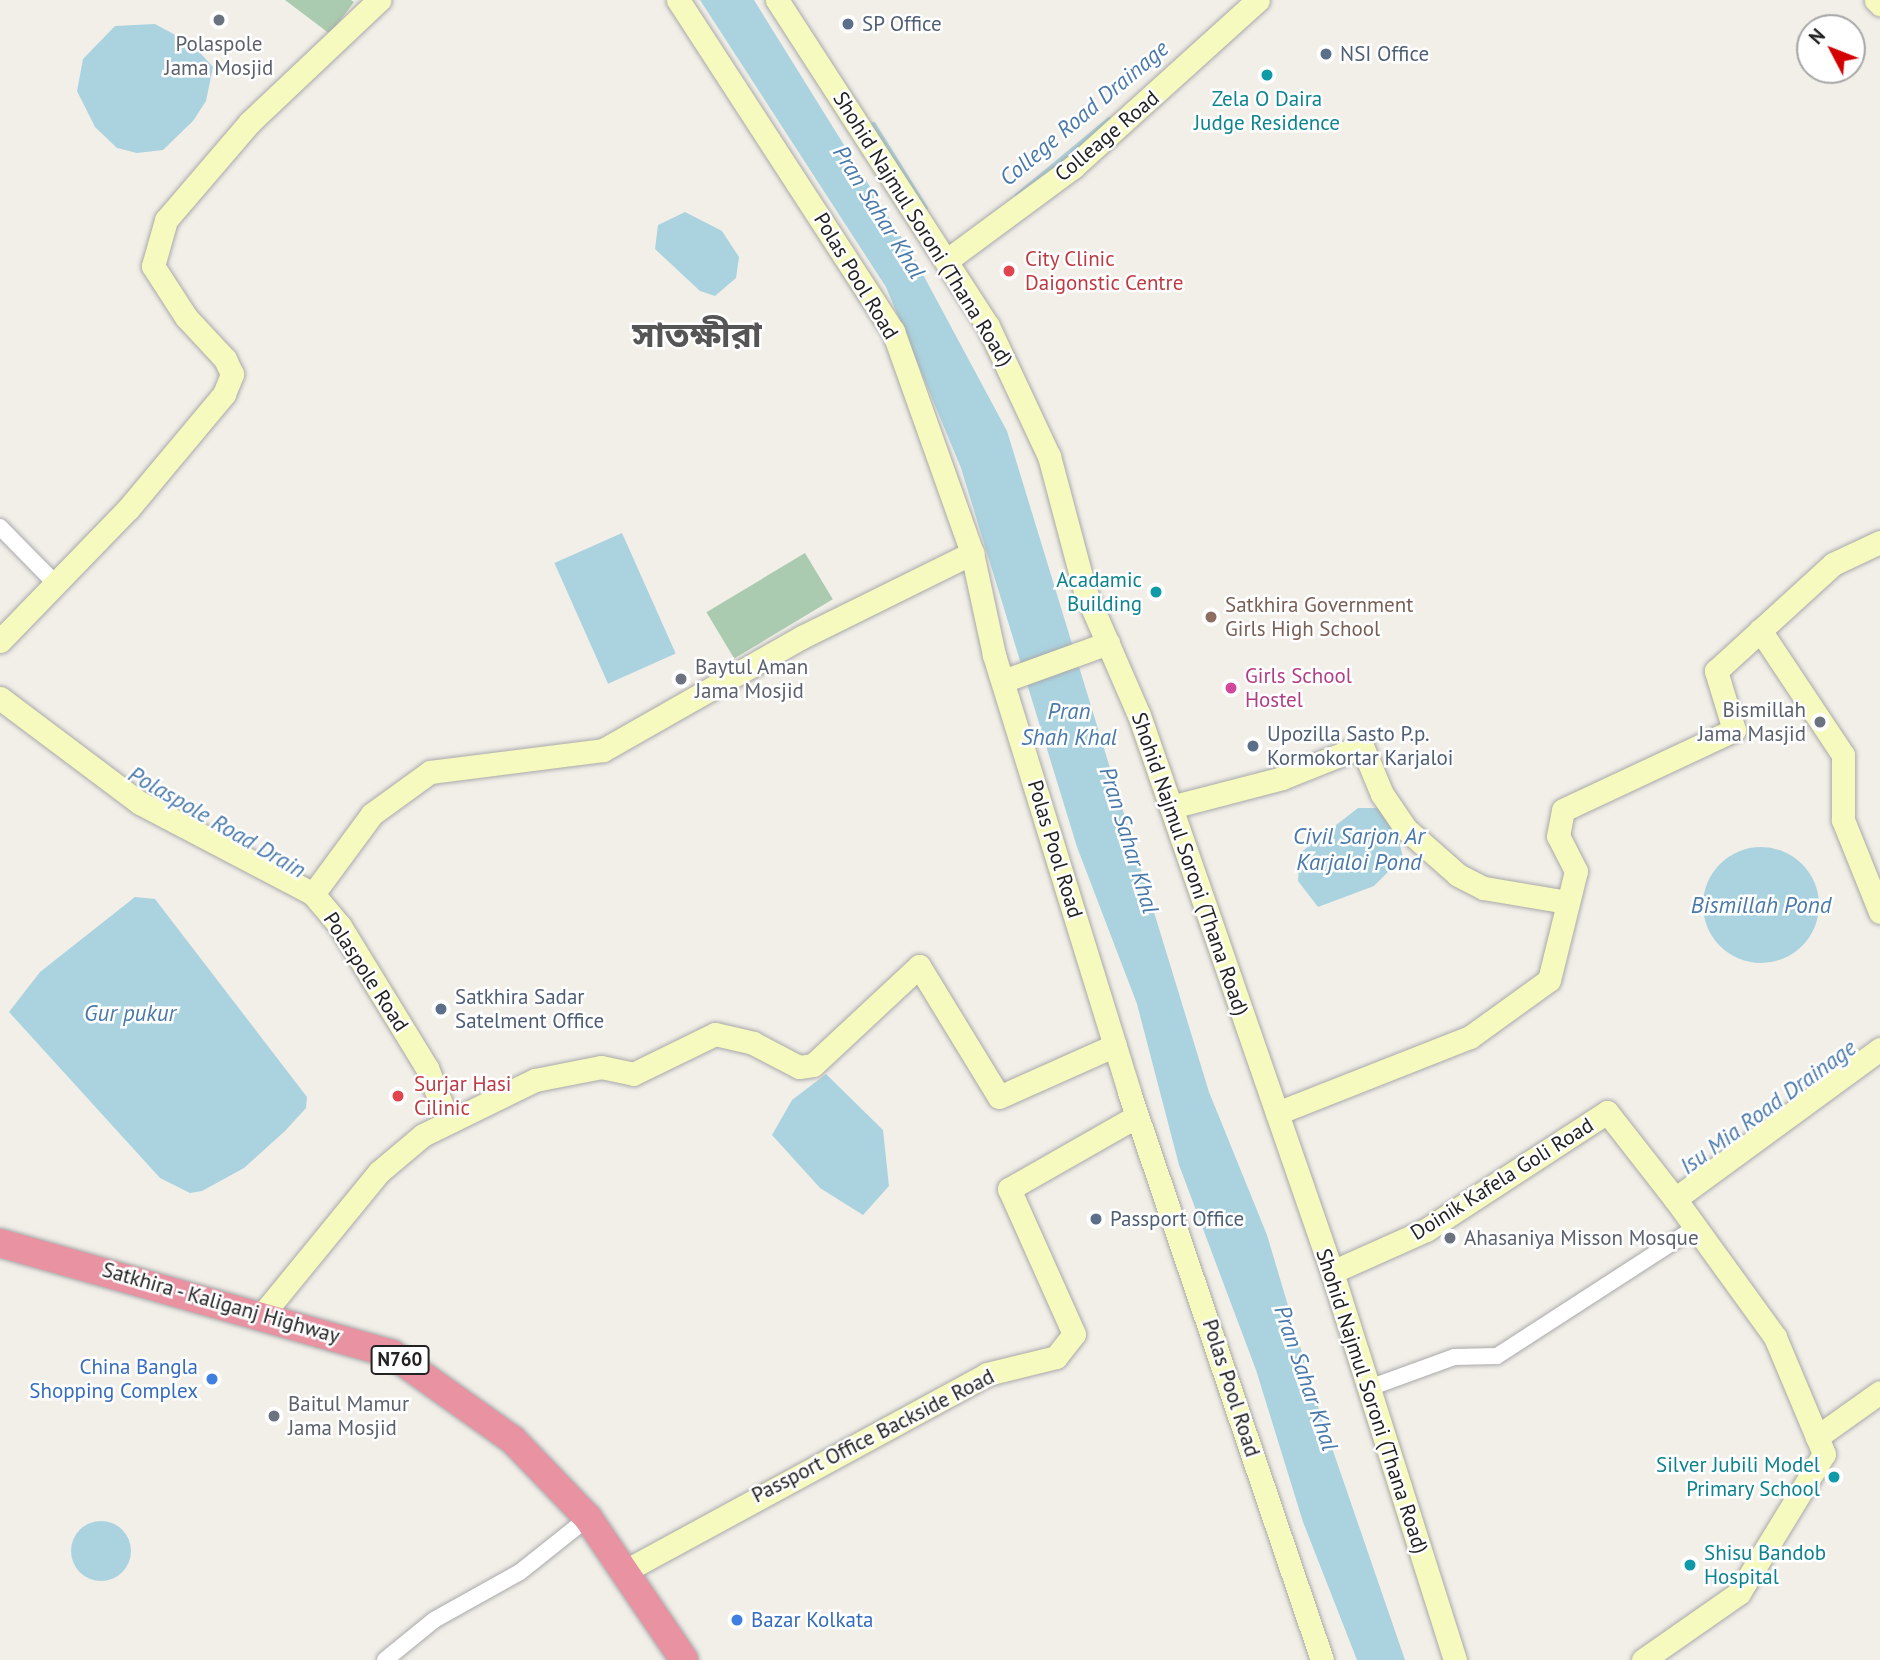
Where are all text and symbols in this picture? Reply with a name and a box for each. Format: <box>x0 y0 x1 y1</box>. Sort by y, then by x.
place label: SP Office <box>862 11 943 37</box>
marker: Polaspole Jama Mosjid <box>211 12 227 28</box>
north arrow <box>1796 14 1866 84</box>
marker: SP Office <box>840 16 856 32</box>
text: N <box>1804 24 1830 49</box>
place label: Polaspole Jama Mosjid <box>165 31 273 81</box>
water label: College Road Drainage <box>994 34 1174 192</box>
place label: NSI Office <box>1340 41 1429 67</box>
marker: NSI Office <box>1318 46 1334 62</box>
marker: Zela O Daira Judge Residence <box>1259 67 1275 83</box>
street label: Colleage Road <box>1050 85 1164 187</box>
place label: Zela O Daira Judge Residence <box>1194 86 1340 136</box>
street label: Shohid Najmul Soroni (Thana Road) <box>828 87 1018 371</box>
water label: Pran Sahar Khal <box>827 140 931 284</box>
street label: Polas Pool Road <box>808 208 904 344</box>
place label: City Clinic Daigonstic Centre <box>1025 246 1184 296</box>
marker: City Clinic Daigonstic Centre <box>999 261 1019 281</box>
district label: সাতক্ষীরা <box>632 313 762 355</box>
place label: Acadamic Building <box>1056 567 1142 617</box>
marker: Acadamic Building <box>1148 584 1164 600</box>
place label: Satkhira Government Girls High School <box>1225 592 1413 642</box>
marker: Satkhira Government Girls High School <box>1203 609 1219 625</box>
place label: Baytul Aman Jama Mosjid <box>695 654 809 704</box>
place label: Girls School Hostel <box>1245 663 1352 713</box>
marker: Baytul Aman Jama Mosjid <box>673 671 689 687</box>
marker: Girls School Hostel <box>1223 680 1239 696</box>
water label: Pran Shah Khal <box>1021 697 1117 751</box>
place label: Bismillah Jama Masjid <box>1698 697 1806 747</box>
street label: Shohid Najmul Soroni (Thana Road) <box>1126 709 1254 1019</box>
marker: Bismillah Jama Masjid <box>1812 714 1828 730</box>
place label: Upozilla Sasto P.p. Kormokortar Karjaloi <box>1267 721 1453 771</box>
marker: Upozilla Sasto P.p. Kormokortar Karjaloi <box>1245 738 1261 754</box>
water label: Polaspole Road Drain <box>124 760 310 884</box>
water label: Pran Sahar Khal <box>1094 763 1164 917</box>
street label: Polas Pool Road <box>1022 777 1088 921</box>
water label: Civil Sarjon Ar Karjaloi Pond <box>1293 822 1425 876</box>
water label: Bismillah Pond <box>1691 891 1831 919</box>
street label: Polaspole Road <box>318 908 414 1036</box>
place label: Satkhira Sadar Satelment Office <box>455 984 604 1034</box>
water label: Gur pukur <box>84 999 176 1027</box>
marker: Satkhira Sadar Satelment Office <box>433 1001 449 1017</box>
water label: Isu Mia Road Drainage <box>1674 1034 1862 1180</box>
place label: Surjar Hasi Cilinic <box>414 1071 511 1121</box>
marker: Surjar Hasi Cilinic <box>388 1086 408 1106</box>
street label: Doinik Kafela Goli Road <box>1406 1112 1598 1246</box>
place label: Passport Office <box>1110 1206 1244 1232</box>
marker: Passport Office <box>1088 1211 1104 1227</box>
place label: Ahasaniya Misson Mosque <box>1464 1225 1699 1251</box>
marker: Ahasaniya Misson Mosque <box>1442 1230 1458 1246</box>
street label: Shohid Najmul Soroni (Thana Road) <box>1311 1245 1433 1557</box>
street label: Satkhira - Kaliganj Highway <box>98 1257 344 1349</box>
water label: Pran Sahar Khal <box>1268 1302 1344 1454</box>
street label: Polas Pool Road <box>1197 1316 1265 1460</box>
road number: N760 <box>370 1344 430 1376</box>
place label: China Bangla Shopping Complex <box>29 1354 198 1404</box>
street label: Passport Office Backside Road <box>748 1364 998 1508</box>
marker: China Bangla Shopping Complex <box>204 1371 220 1387</box>
place label: Baitul Mamur Jama Mosjid <box>288 1391 409 1441</box>
marker: Baitul Mamur Jama Mosjid <box>266 1408 282 1424</box>
place label: Silver Jubili Model Primary School <box>1656 1452 1820 1502</box>
marker: Silver Jubili Model Primary School <box>1826 1469 1842 1485</box>
place label: Shisu Bandob Hospital <box>1704 1540 1826 1590</box>
marker: Shisu Bandob Hospital <box>1682 1557 1698 1573</box>
place label: Bazar Kolkata <box>751 1607 873 1633</box>
marker: Bazar Kolkata <box>729 1612 745 1628</box>

